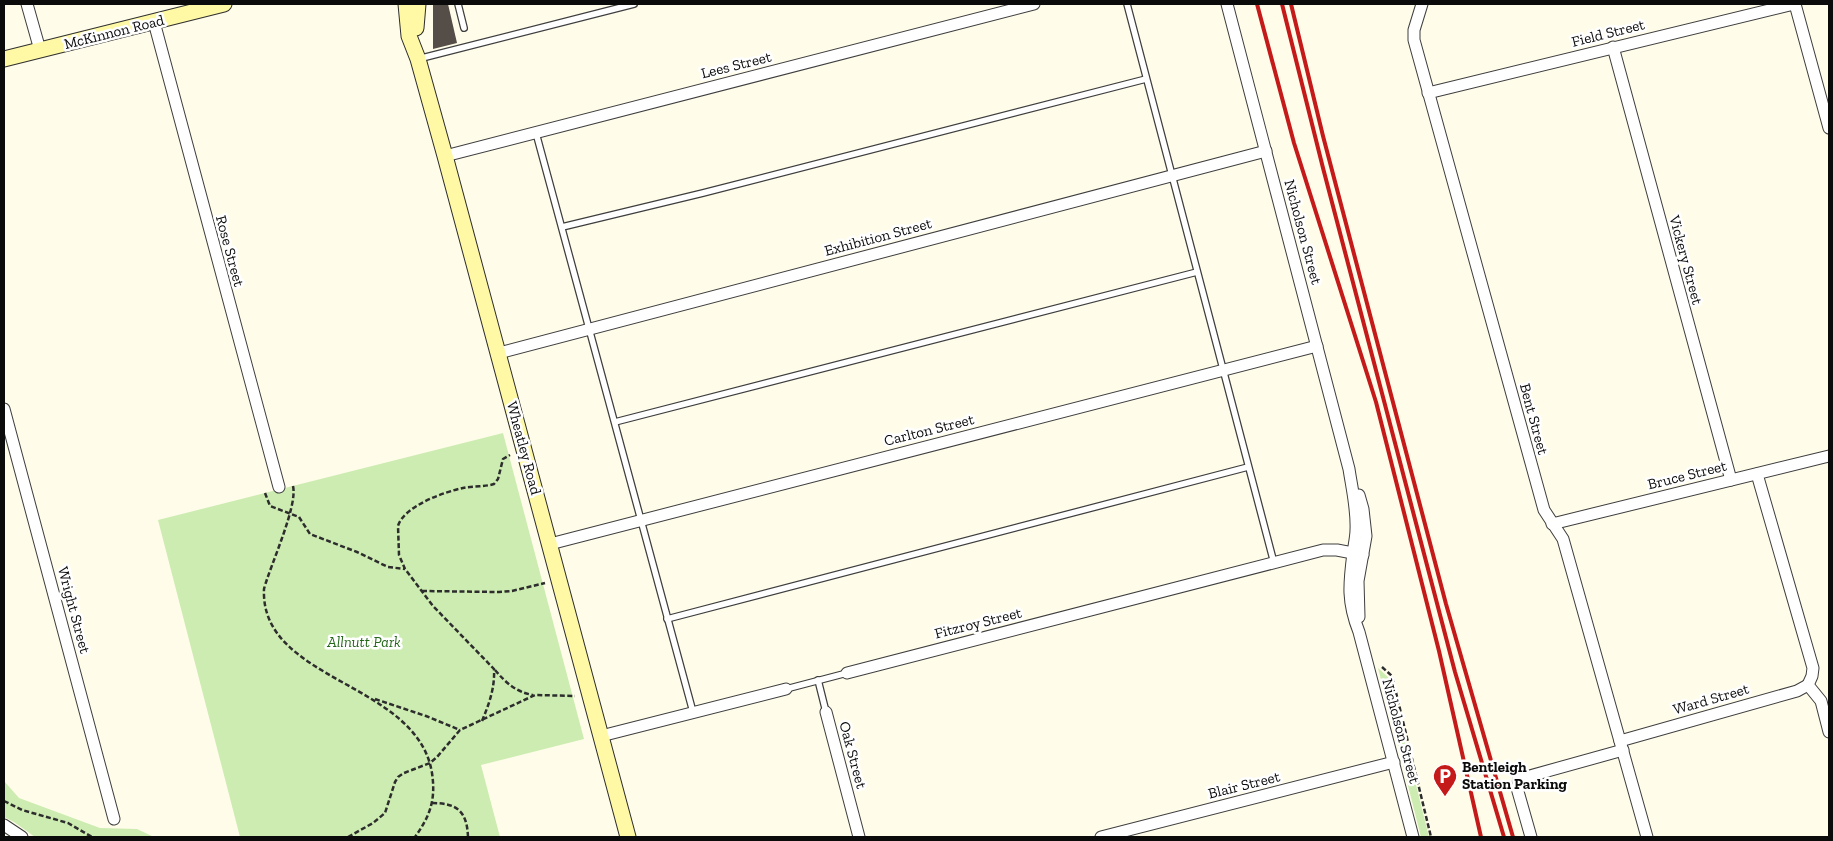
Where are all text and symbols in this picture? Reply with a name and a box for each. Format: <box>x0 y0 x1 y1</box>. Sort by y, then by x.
street label: McKinnon Road <box>62 11 167 53</box>
street label: Field Street <box>1570 15 1647 51</box>
street label: Lees Street <box>699 47 773 82</box>
street label: Nicholson Street <box>1280 178 1326 287</box>
street label: Vickery Street <box>1665 212 1707 307</box>
street label: Rose Street <box>212 213 248 289</box>
street label: Exhibition Street <box>822 214 934 260</box>
street label: Bent Street <box>1516 381 1552 457</box>
street label: Wheatley Road <box>503 399 545 497</box>
street label: Carlton Street <box>882 410 976 450</box>
street label: Bruce Street <box>1646 456 1729 493</box>
street label: Wright Street <box>54 565 94 656</box>
street label: Fitzroy Street <box>933 603 1024 643</box>
park label: Allnutt Park <box>326 633 401 651</box>
street label: Nicholson Street <box>1378 677 1424 786</box>
street label: Ward Street <box>1671 679 1751 718</box>
street label: Oak Street <box>835 719 871 791</box>
place label: Bentleigh Station Parking <box>1462 758 1568 793</box>
parking icon: Bentleigh Station Parking <box>1432 763 1458 797</box>
street label: Blair Street <box>1206 767 1282 803</box>

